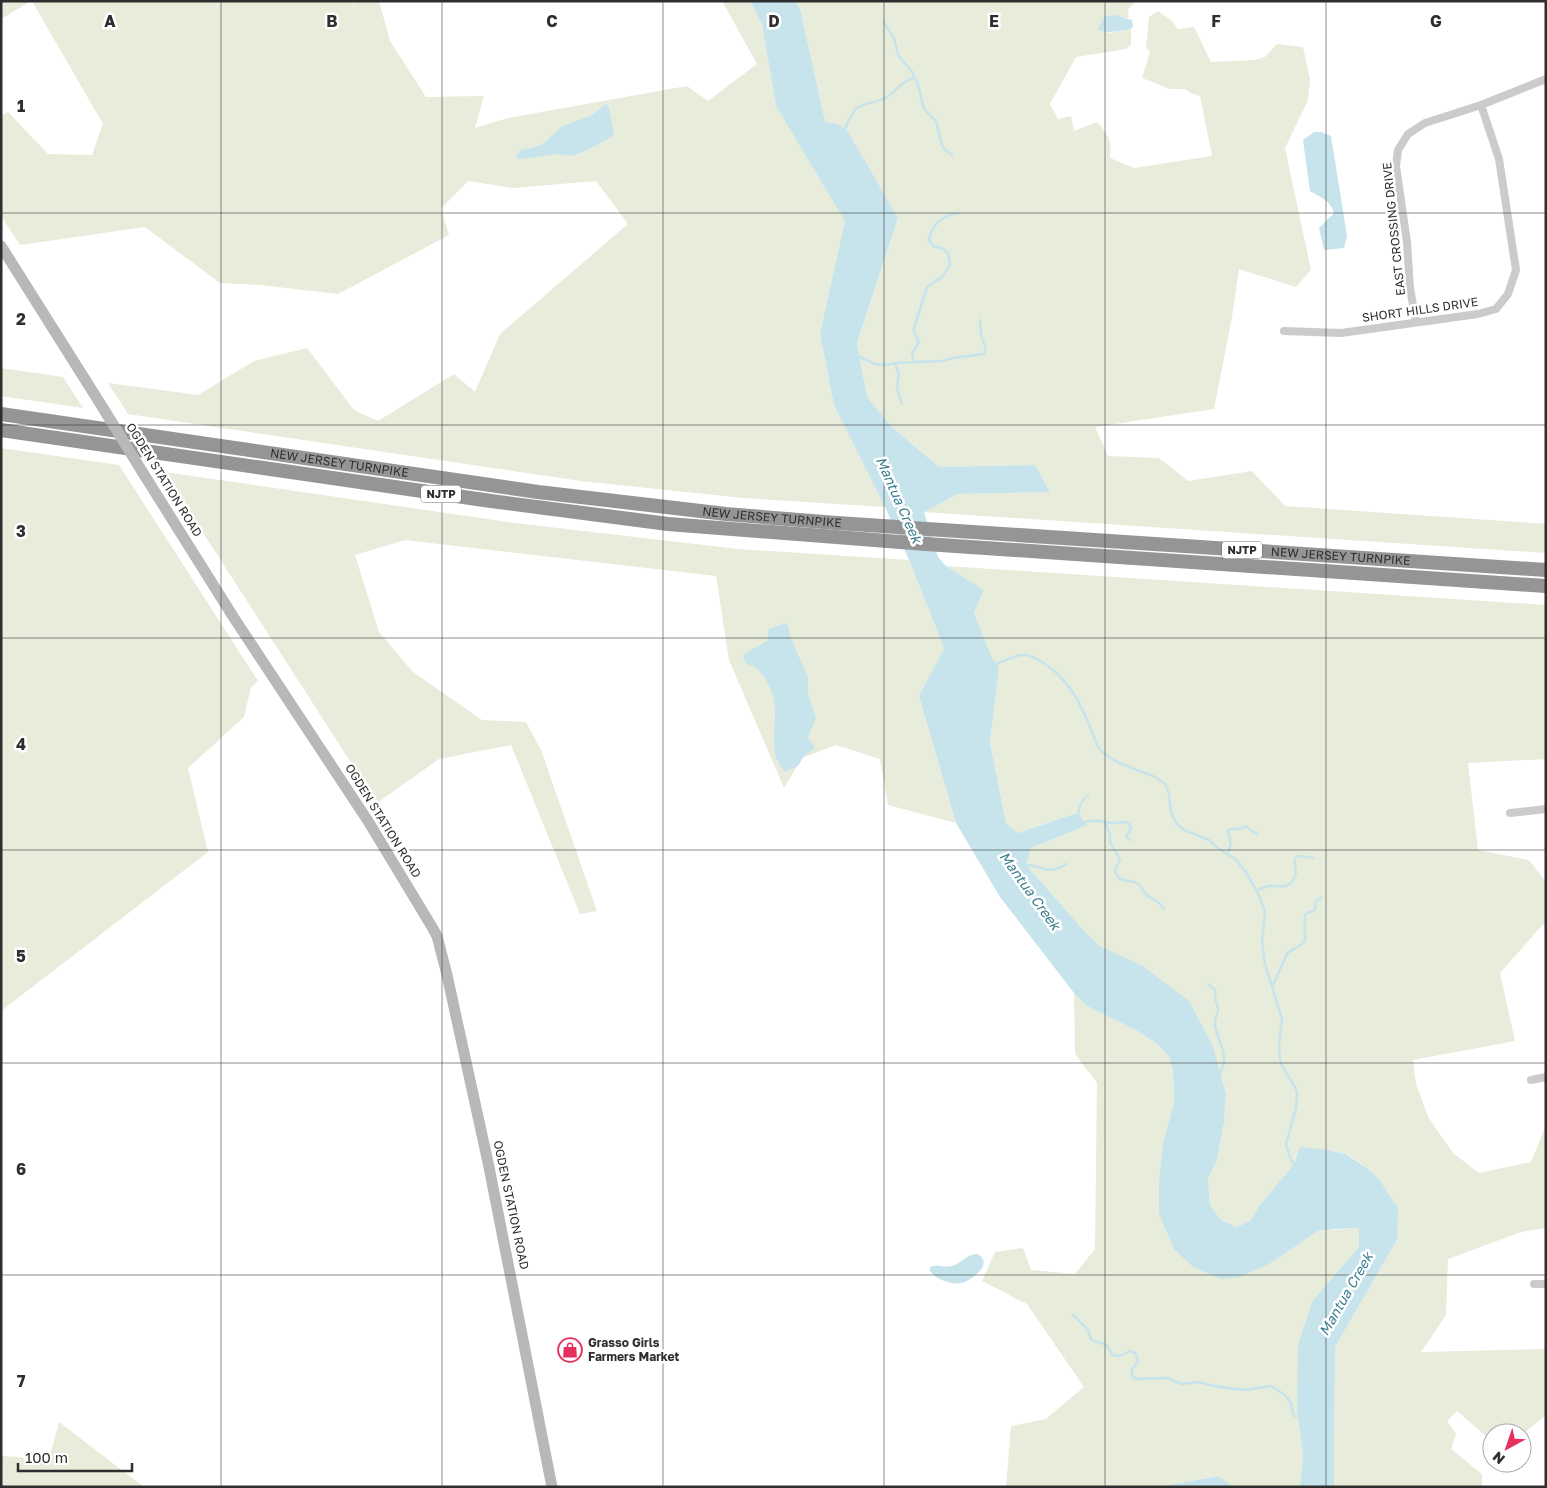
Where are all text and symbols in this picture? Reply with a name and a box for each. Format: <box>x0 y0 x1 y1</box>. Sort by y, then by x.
text: A <box>104 11 116 31</box>
text: B <box>326 11 338 31</box>
text: C <box>546 11 558 31</box>
text: D <box>768 11 780 31</box>
text: E <box>989 11 999 31</box>
text: F <box>1211 11 1221 31</box>
text: G <box>1430 11 1442 31</box>
text: 1 <box>17 96 25 116</box>
street label: EAST CROSSING DRIVE <box>1379 162 1408 296</box>
street label: SHORT HILLS DRIVE <box>1361 294 1479 325</box>
text: 2 <box>16 309 26 329</box>
street label: OGDEN STATION ROAD <box>123 420 206 540</box>
street label: NEW JERSEY TURNPIKE <box>269 445 410 480</box>
water label: Mantua Creek <box>873 454 927 548</box>
road number: NJTP <box>421 486 461 502</box>
street label: NEW JERSEY TURNPIKE <box>702 503 842 530</box>
text: 3 <box>16 521 26 541</box>
road number: NJTP <box>1222 542 1262 558</box>
street label: NEW JERSEY TURNPIKE <box>1270 544 1411 568</box>
text: 4 <box>16 734 26 754</box>
street label: OGDEN STATION ROAD <box>342 761 425 881</box>
water label: Mantua Creek <box>996 848 1066 935</box>
text: 5 <box>16 946 26 966</box>
street label: OGDEN STATION ROAD <box>490 1139 533 1271</box>
text: 6 <box>16 1159 26 1179</box>
water label: Mantua Creek <box>1315 1247 1377 1338</box>
place label: Grasso Girls Farmers Market <box>588 1335 680 1364</box>
shop icon: Grasso Girls Farmers Market <box>557 1337 583 1363</box>
text: 7 <box>17 1371 26 1391</box>
north arrow <box>1482 1423 1532 1473</box>
scale bar <box>18 1440 131 1472</box>
text: 100 m <box>25 1448 68 1466</box>
text: N <box>1489 1448 1508 1468</box>

